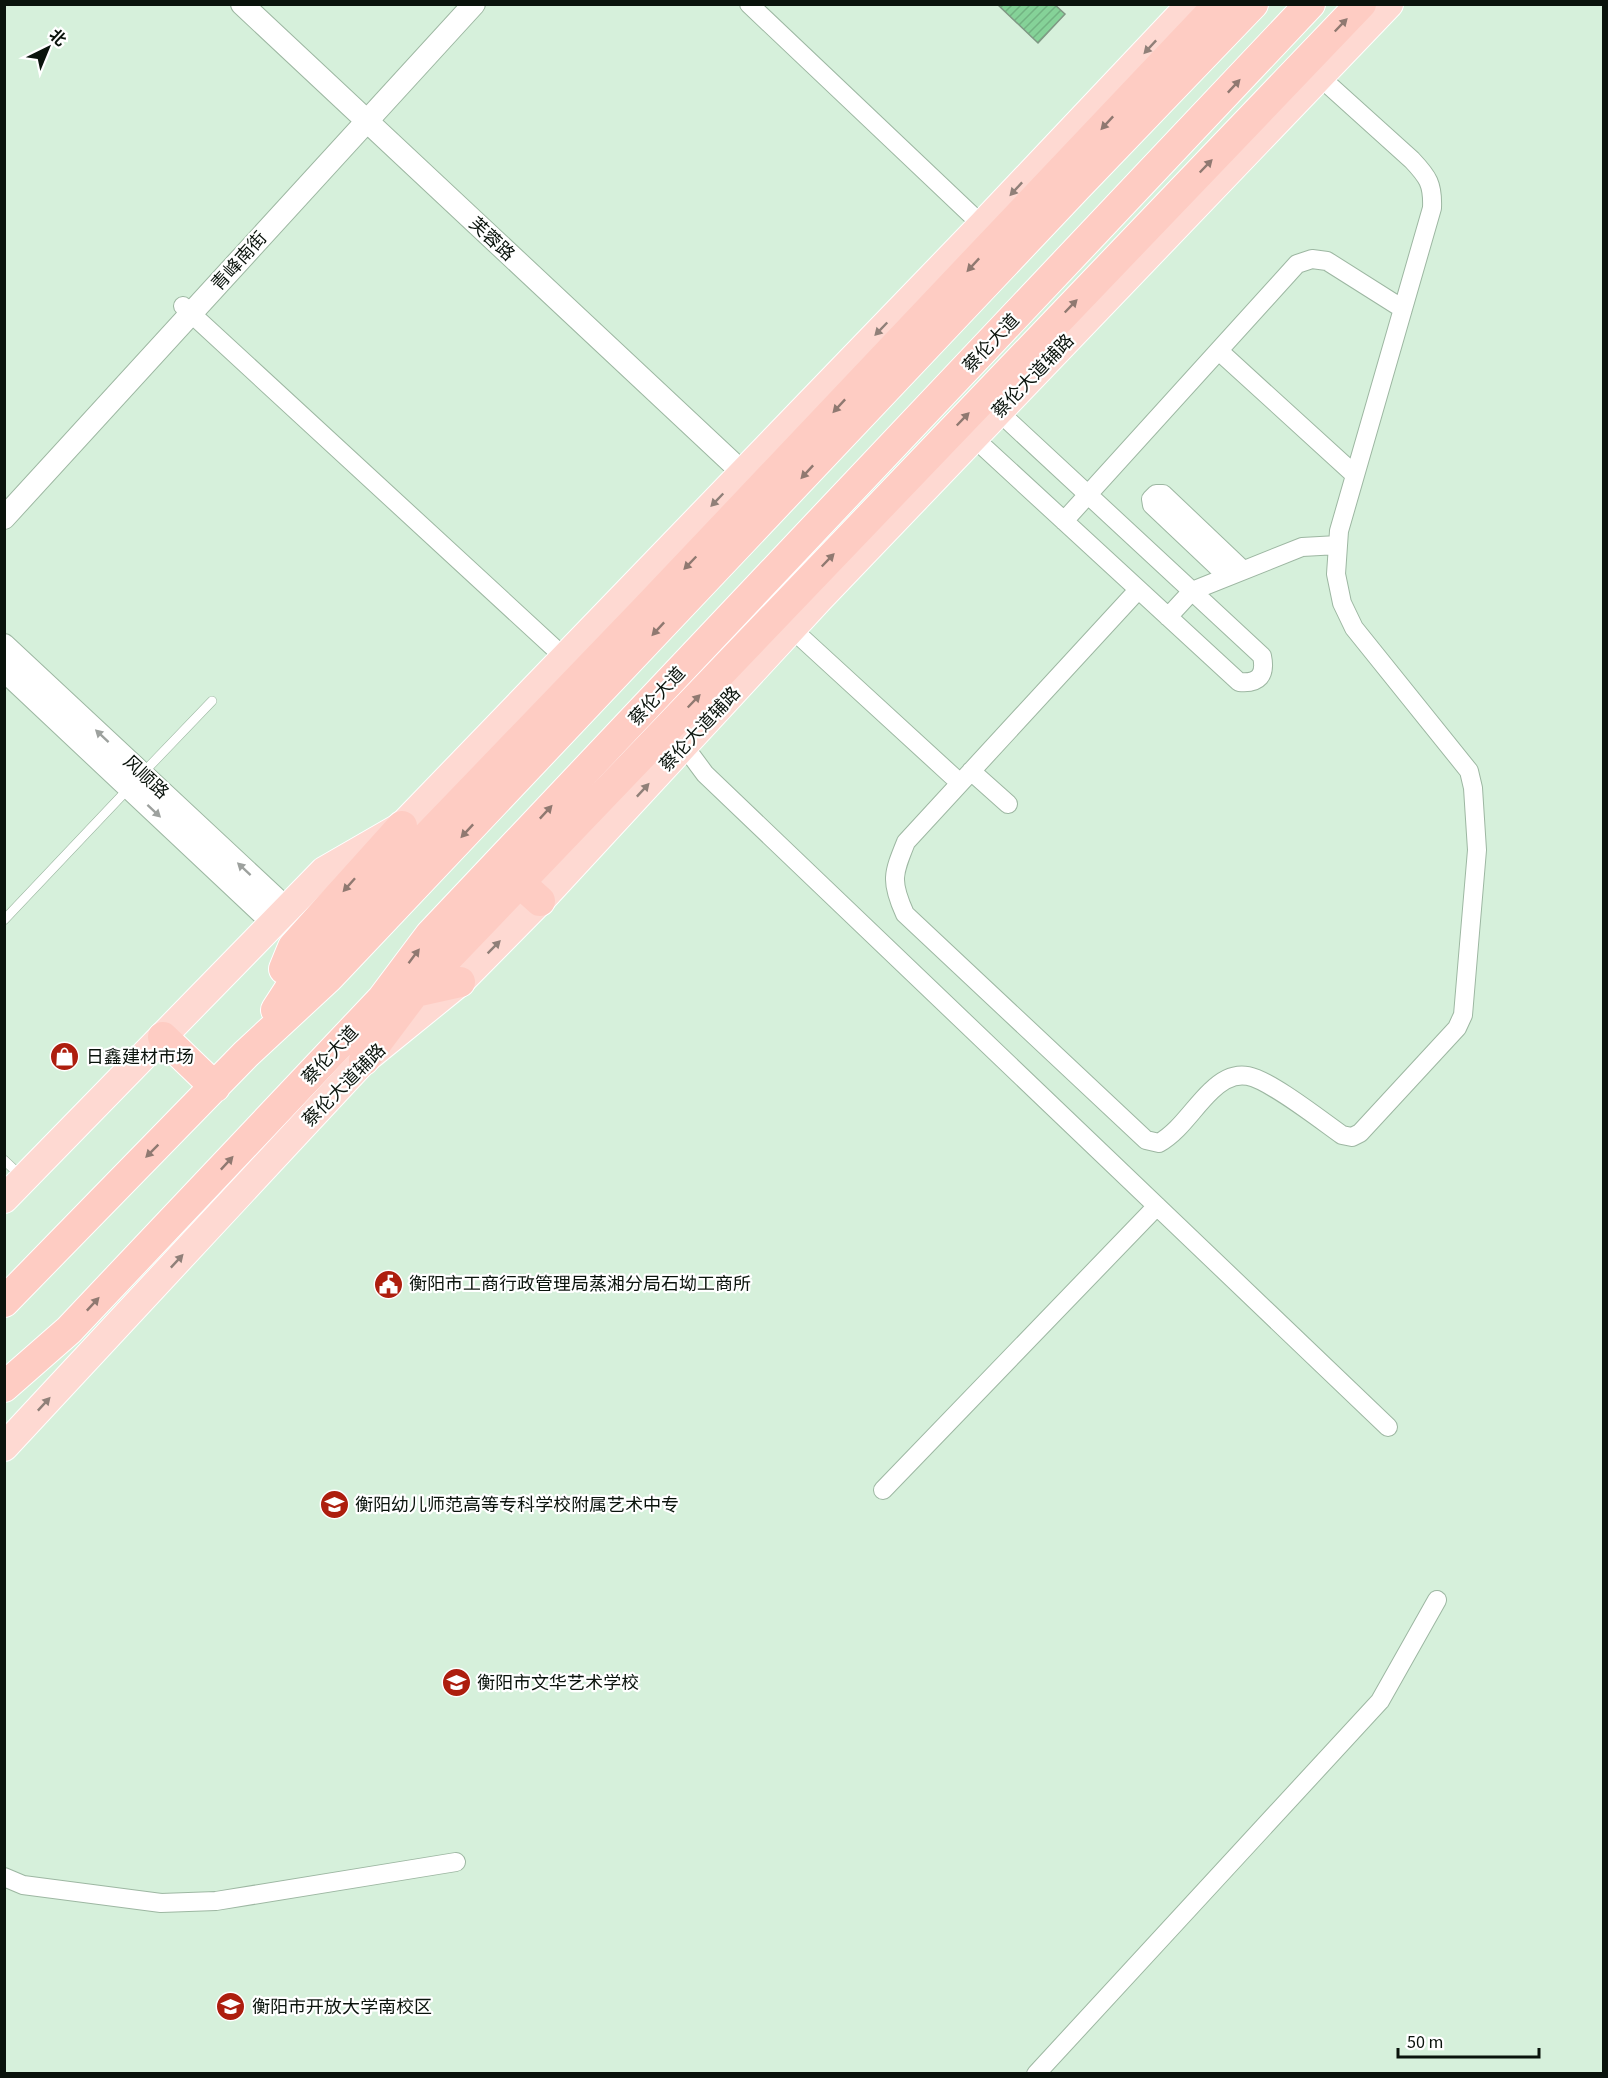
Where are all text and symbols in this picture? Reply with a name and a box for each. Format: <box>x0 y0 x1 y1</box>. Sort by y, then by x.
north arrow <box>18 18 78 78</box>
one-way arrow <box>1334 19 1348 33</box>
text: 北 <box>44 24 71 51</box>
one-way arrow <box>1144 40 1158 54</box>
one-way arrow <box>1227 79 1241 94</box>
one-way arrow <box>1101 115 1114 130</box>
one-way arrow <box>1199 158 1213 173</box>
one-way arrow <box>1009 181 1023 196</box>
street label: 芙蓉路 <box>463 212 520 267</box>
street label: 青峰南街 <box>206 226 273 296</box>
one-way arrow <box>966 257 980 271</box>
one-way arrow <box>1064 299 1078 314</box>
street label: 蔡伦大道 <box>958 308 1025 378</box>
one-way arrow <box>874 321 888 336</box>
street label: 蔡伦大道辅路 <box>987 329 1080 424</box>
one-way arrow <box>832 399 846 413</box>
one-way arrow <box>956 412 969 427</box>
one-way arrow <box>800 465 814 480</box>
one-way arrow <box>710 492 724 506</box>
one-way arrow <box>821 553 835 567</box>
one-way arrow <box>683 555 697 570</box>
one-way arrow <box>652 622 666 636</box>
street label: 蔡伦大道 <box>624 661 691 731</box>
street label: 蔡伦大道辅路 <box>654 681 746 777</box>
one-way arrow <box>686 694 700 708</box>
one-way arrow <box>94 729 109 743</box>
street label: 风顺路 <box>117 750 174 805</box>
one-way arrow <box>636 783 650 798</box>
one-way arrow <box>146 804 161 817</box>
one-way arrow <box>539 805 553 820</box>
one-way arrow <box>460 824 474 838</box>
one-way arrow <box>237 863 251 877</box>
one-way arrow <box>342 878 356 893</box>
one-way arrow <box>487 941 501 955</box>
one-way arrow <box>408 948 421 964</box>
street label: 蔡伦大道 <box>297 1020 364 1090</box>
street label: 蔡伦大道辅路 <box>297 1038 391 1132</box>
shop icon: 日鑫建材市场 <box>49 1041 81 1073</box>
place label: 日鑫建材市场 <box>86 1045 194 1070</box>
one-way arrow <box>146 1143 160 1157</box>
one-way arrow <box>220 1156 234 1170</box>
one-way arrow <box>170 1254 183 1269</box>
public building icon: 衡阳市工商行政管理局蒸湘分局石坳工商所 <box>372 1268 404 1300</box>
place label: 衡阳市工商行政管理局蒸湘分局石坳工商所 <box>409 1272 751 1297</box>
one-way arrow <box>86 1297 100 1312</box>
one-way arrow <box>37 1397 51 1411</box>
school or university icon: 衡阳幼儿师范高等专科学校附属艺术中专 <box>318 1489 350 1521</box>
place label: 衡阳幼儿师范高等专科学校附属艺术中专 <box>355 1493 679 1518</box>
school or university icon: 衡阳市文华艺术学校 <box>440 1667 472 1699</box>
place label: 衡阳市文华艺术学校 <box>477 1671 639 1696</box>
school or university icon: 衡阳市开放大学南校区 <box>215 1991 247 2023</box>
place label: 衡阳市开放大学南校区 <box>252 1995 432 2020</box>
scale bar <box>1398 2021 1539 2059</box>
text: 50 m <box>1407 2030 1443 2055</box>

